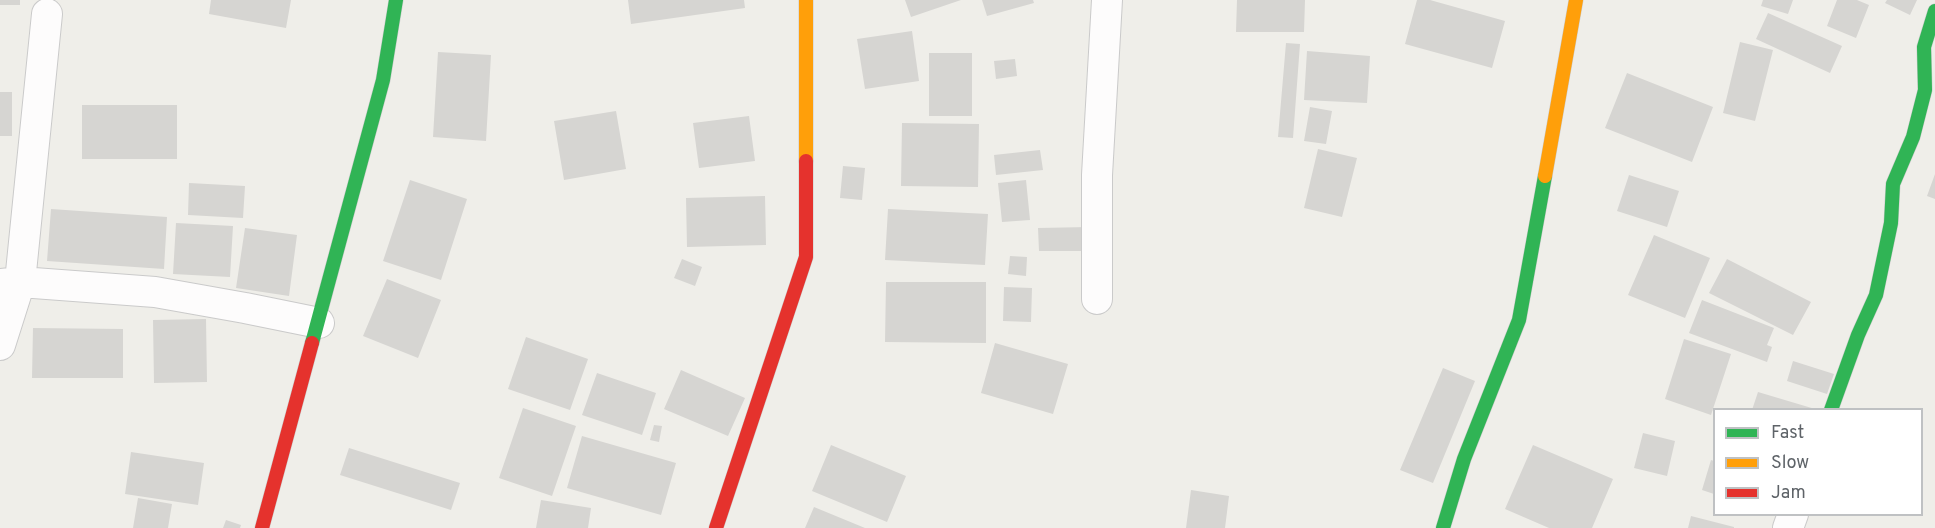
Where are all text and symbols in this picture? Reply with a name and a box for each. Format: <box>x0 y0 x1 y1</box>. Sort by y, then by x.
legend <box>1713 408 1923 516</box>
text: Fast <box>1771 422 1804 445</box>
text: Slow <box>1771 452 1809 475</box>
text: Jam <box>1771 482 1806 505</box>

